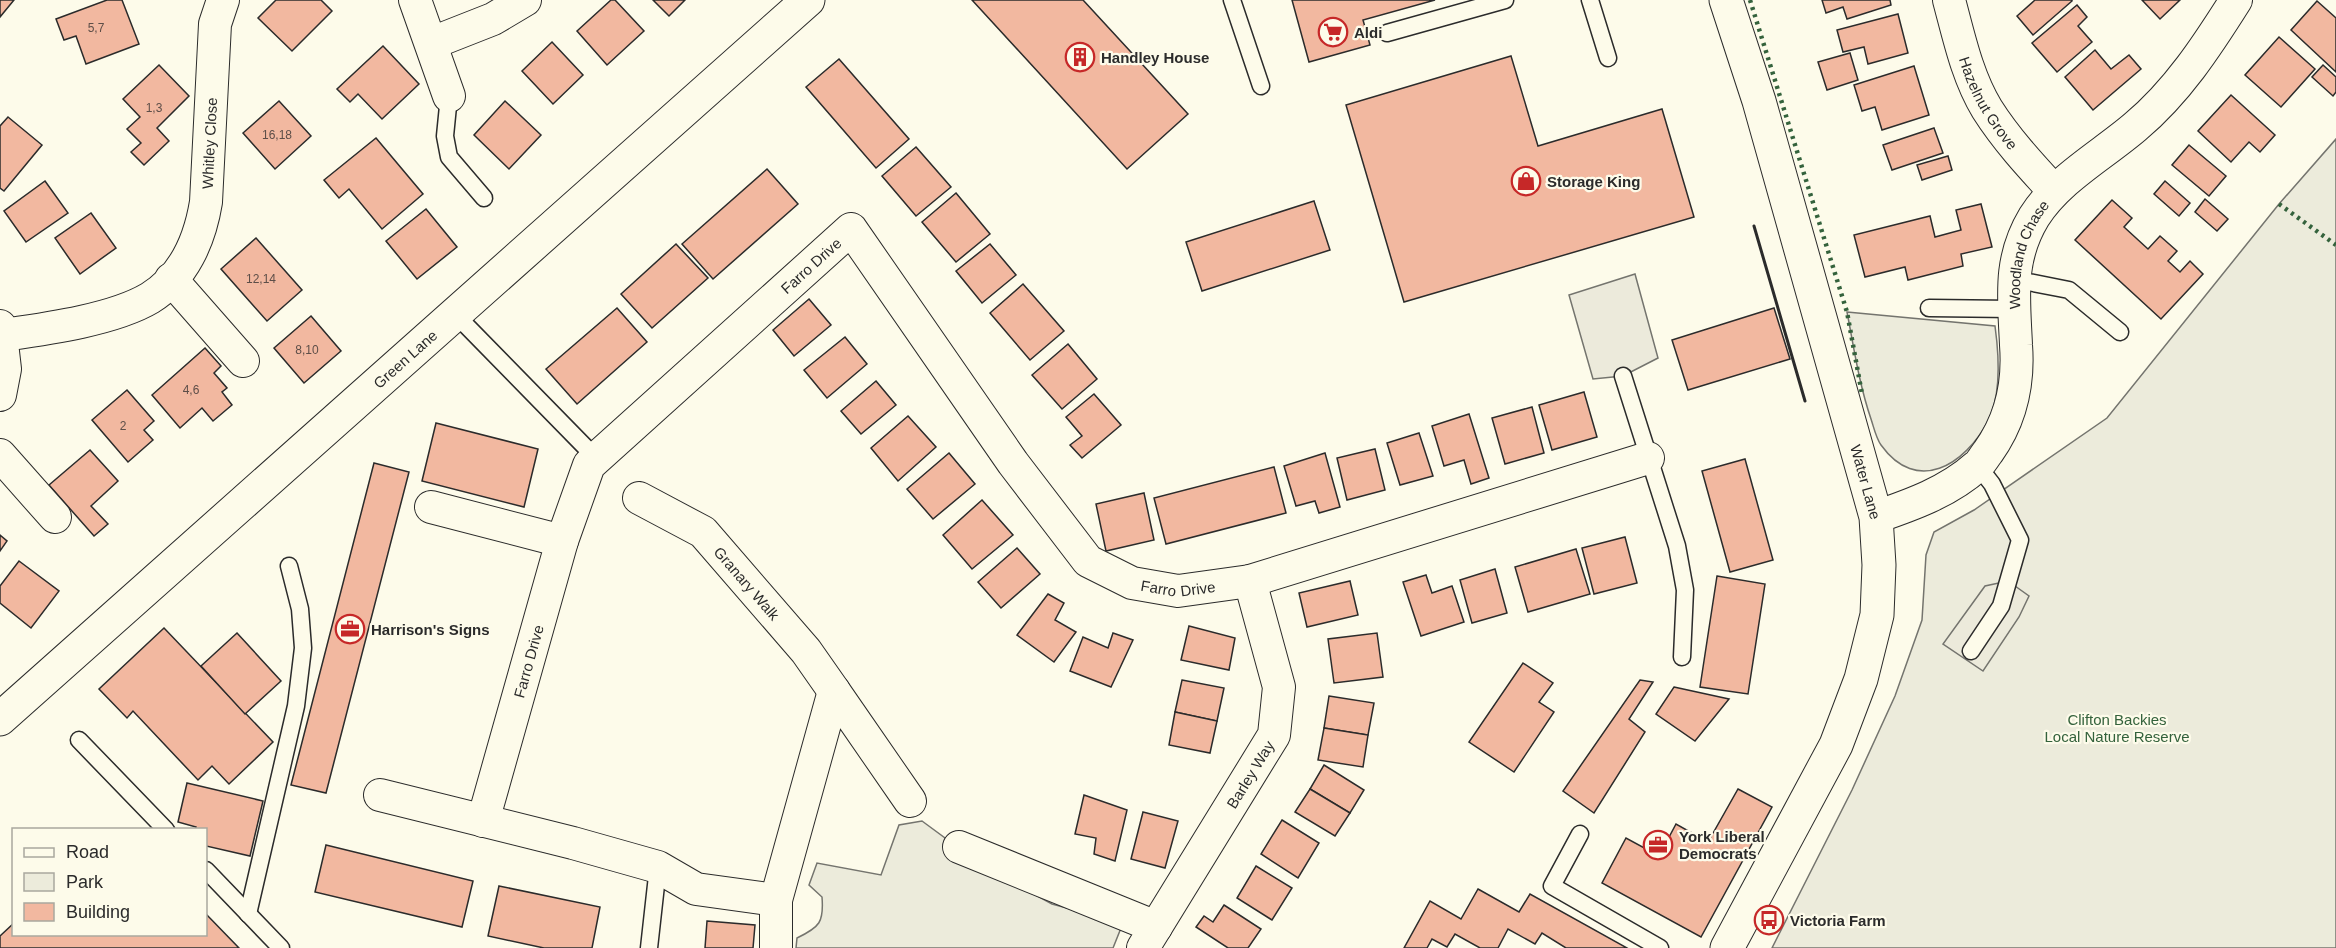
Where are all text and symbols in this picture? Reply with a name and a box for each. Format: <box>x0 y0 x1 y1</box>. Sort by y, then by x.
supermarket icon: Aldi <box>1317 16 1349 48</box>
house number: 5,7 <box>88 21 105 35</box>
place label: Aldi <box>1354 24 1382 41</box>
building icon: Handley House <box>1064 41 1096 73</box>
place label: Handley House <box>1101 49 1209 66</box>
street label: Hazelnut Grove <box>1956 54 2022 152</box>
street label: Whitley Close <box>198 97 220 189</box>
house number: 1,3 <box>146 101 163 115</box>
house number: 16,18 <box>262 128 292 142</box>
shop icon: Storage King <box>1510 165 1542 197</box>
place label: Storage King <box>1547 173 1640 190</box>
street label: Woodland Chase <box>2005 196 2052 309</box>
street label: Farro Drive <box>777 234 844 297</box>
house number: 12,14 <box>246 272 276 286</box>
street label: Green Lane <box>370 326 440 391</box>
house number: 8,10 <box>295 343 319 357</box>
house number: 4,6 <box>183 383 200 397</box>
house number: 2 <box>120 419 127 433</box>
street label: Water Lane <box>1848 443 1885 521</box>
street label: Granary Walk <box>711 543 784 623</box>
street label: Farro Drive <box>1139 576 1216 600</box>
office icon: Harrison's Signs <box>334 613 366 645</box>
place label: Harrison's Signs <box>371 621 490 638</box>
street label: Farro Drive <box>510 623 546 700</box>
park label: Clifton Backies Local Nature Reserve <box>2044 711 2190 745</box>
street label: Barley Way <box>1223 737 1277 811</box>
legend <box>12 828 207 936</box>
place label: York Liberal Democrats <box>1679 828 1765 862</box>
office icon: York Liberal Democrats <box>1642 829 1674 861</box>
text: Road <box>66 842 109 862</box>
text: Park <box>66 872 104 892</box>
text: Building <box>66 902 130 922</box>
bus stop icon: Victoria Farm <box>1753 904 1785 936</box>
place label: Victoria Farm <box>1790 912 1886 929</box>

